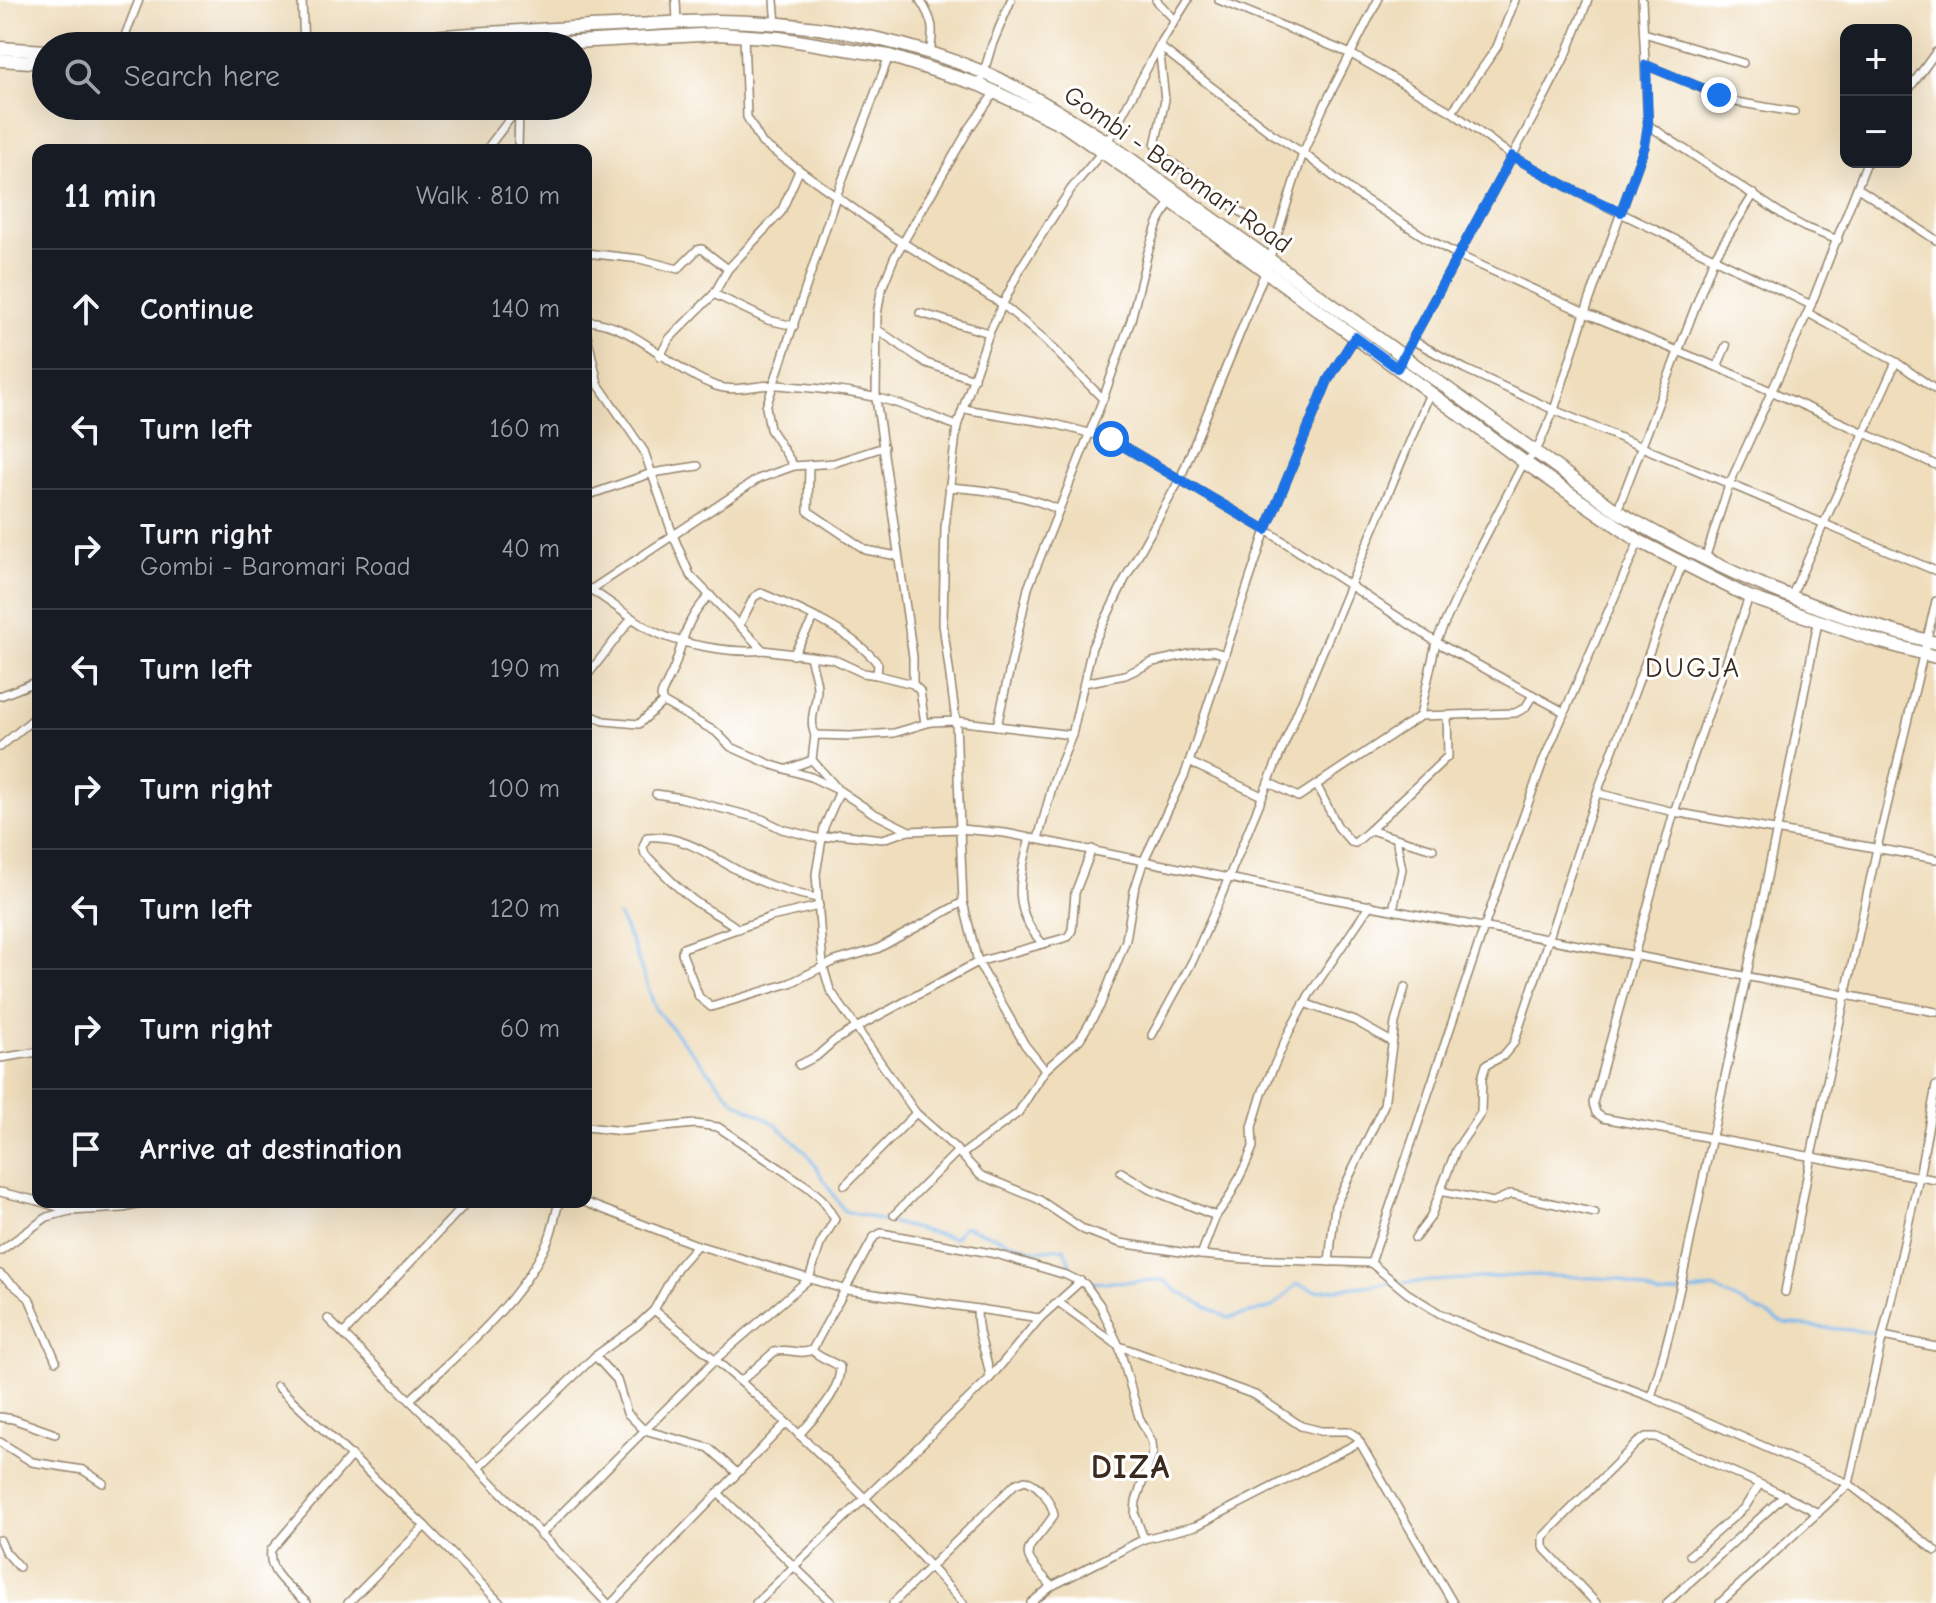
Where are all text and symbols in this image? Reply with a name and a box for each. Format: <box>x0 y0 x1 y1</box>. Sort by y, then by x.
map controls <box>1840 24 1912 168</box>
button: + <box>1840 24 1912 96</box>
search box <box>32 32 592 120</box>
icon: search <box>60 54 104 98</box>
text: Search here <box>124 59 280 94</box>
route end <box>1701 77 1737 113</box>
street label: Gombi - Baromari Road <box>1058 80 1297 260</box>
button: − <box>1840 96 1912 168</box>
text: 11 min <box>64 176 157 216</box>
text: Walk · 810 m <box>416 181 560 211</box>
icon: ahead <box>64 287 108 331</box>
text: Continue <box>140 292 254 327</box>
text: 140 m <box>491 294 560 324</box>
icon: left <box>64 407 108 451</box>
text: Turn left <box>140 412 252 447</box>
text: 160 m <box>490 414 560 444</box>
route start <box>1093 421 1129 457</box>
text: Turn right <box>140 517 272 552</box>
icon: right <box>64 527 108 571</box>
text: 40 m <box>501 534 560 564</box>
text: Gombi - Baromari Road <box>140 552 411 582</box>
icon: left <box>64 647 108 691</box>
text: Turn left <box>140 652 252 687</box>
district label: DUGJA <box>1645 652 1741 684</box>
text: 190 m <box>490 654 560 684</box>
icon: right <box>64 767 108 811</box>
text: Turn right <box>140 772 272 807</box>
text: 100 m <box>488 774 560 804</box>
icon: left <box>64 887 108 931</box>
text: Turn left <box>140 892 252 927</box>
text: 120 m <box>490 894 560 924</box>
icon: right <box>64 1007 108 1051</box>
text: Turn right <box>140 1012 272 1047</box>
text: 60 m <box>500 1014 560 1044</box>
icon: arrive <box>64 1127 108 1171</box>
text: Arrive at destination <box>140 1132 402 1167</box>
district label: DIZA <box>1091 1447 1171 1487</box>

